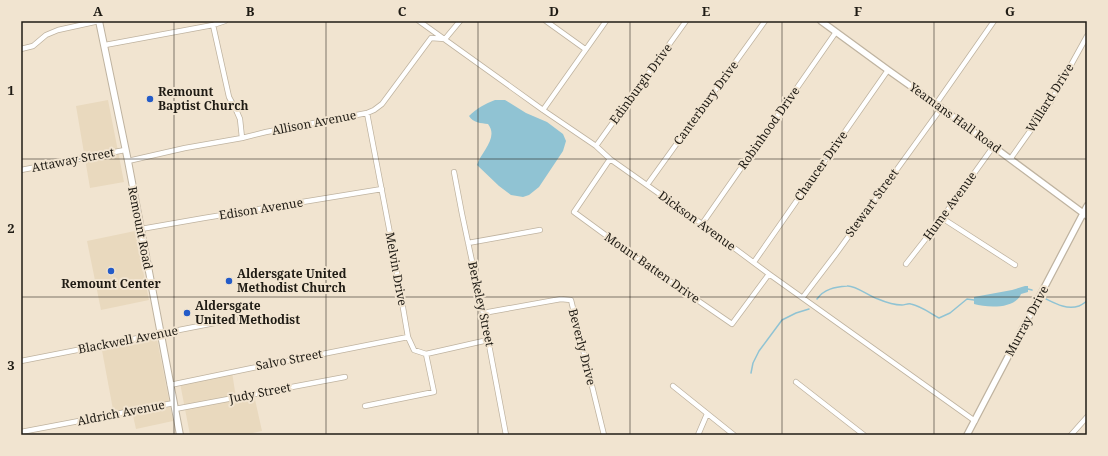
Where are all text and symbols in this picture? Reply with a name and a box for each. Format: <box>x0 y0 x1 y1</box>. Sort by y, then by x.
text: A <box>93 2 103 20</box>
text: B <box>246 2 255 20</box>
text: C <box>398 2 407 20</box>
text: D <box>549 2 559 20</box>
text: E <box>702 2 711 20</box>
text: F <box>854 2 862 20</box>
text: G <box>1005 2 1015 20</box>
street label: Edinburgh Drive <box>606 40 676 127</box>
street label: Canterbury Drive <box>669 57 742 148</box>
street label: Willard Drive <box>1022 60 1078 135</box>
street label: Yeamans Hall Road <box>905 78 1005 157</box>
text: 1 <box>7 81 15 99</box>
place label: Remount Baptist Church <box>158 83 248 114</box>
street label: Robinhood Drive <box>734 83 803 172</box>
marker: Remount Baptist Church <box>145 94 155 104</box>
street label: Allison Avenue <box>270 106 358 139</box>
street label: Chaucer Drive <box>790 127 851 204</box>
street label: Attaway Street <box>30 143 116 176</box>
street label: Stewart Street <box>841 165 902 240</box>
street label: Hume Avenue <box>919 168 980 243</box>
street label: Remount Road <box>124 185 157 271</box>
street label: Dickson Avenue <box>655 187 739 254</box>
street label: Edison Avenue <box>218 193 304 224</box>
text: 2 <box>7 219 15 237</box>
street label: Mount Batten Drive <box>601 228 703 307</box>
street label: Melvin Drive <box>382 231 411 307</box>
street label: Berkeley Street <box>464 260 499 348</box>
place label: Aldersgate United Methodist Church <box>237 265 347 296</box>
marker: Remount Center <box>106 266 116 276</box>
place label: Remount Center <box>61 275 161 292</box>
marker: Aldersgate United Methodist Church <box>224 276 234 286</box>
street label: Murray Drive <box>1001 282 1052 359</box>
place label: Aldersgate United Methodist <box>195 297 300 328</box>
street label: Beverly Drive <box>565 307 600 387</box>
marker: Aldersgate United Methodist <box>182 308 192 318</box>
street label: Blackwell Avenue <box>76 321 179 358</box>
street label: Salvo Street <box>254 345 324 374</box>
text: 3 <box>7 356 15 374</box>
street label: Judy Street <box>227 378 292 407</box>
street label: Aldrich Avenue <box>76 396 166 429</box>

